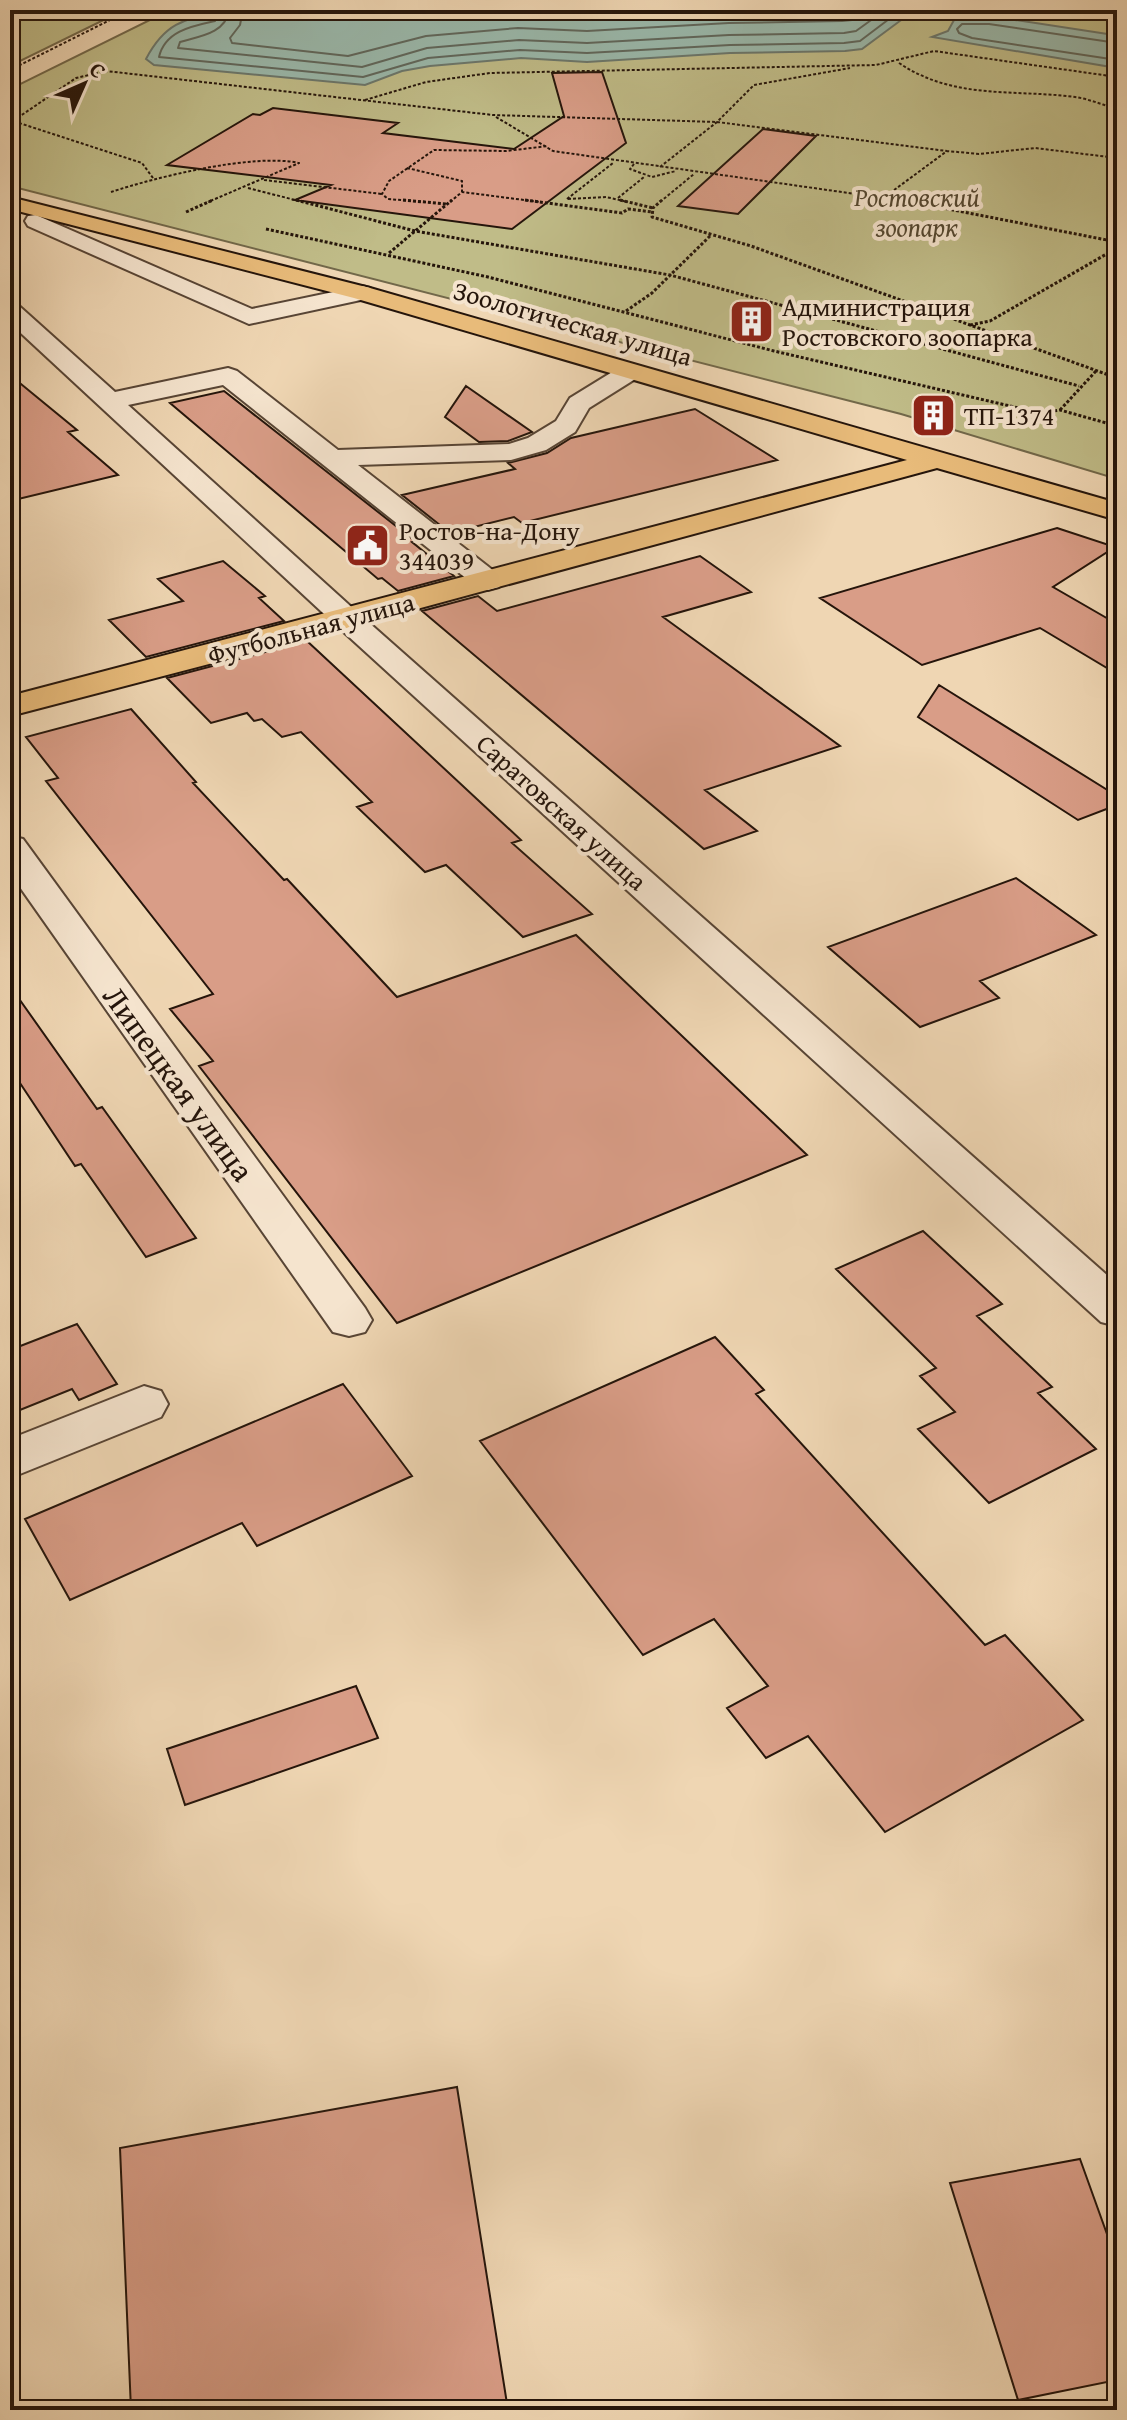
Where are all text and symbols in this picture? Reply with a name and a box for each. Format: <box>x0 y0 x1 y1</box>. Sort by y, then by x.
north arrow <box>44 44 124 124</box>
text: С <box>82 54 114 86</box>
park label: Ростовский зоопарк <box>853 177 980 246</box>
street label: Зоологическая улица <box>449 270 698 376</box>
place label: Администрация Ростовского зоопарка <box>782 287 1033 356</box>
building icon: Администрация Ростовского зоопарка <box>727 297 775 345</box>
building icon: ТП-1374 <box>909 391 957 439</box>
place label: ТП-1374 <box>964 396 1054 435</box>
place label: Ростов-на-Дону 344039 <box>399 511 580 580</box>
public building icon: Ростов-на-Дону 344039 <box>344 521 392 569</box>
street label: Футбольная улица <box>203 582 419 674</box>
street label: Саратовская улица <box>468 725 657 900</box>
street label: Липецкая улица <box>92 975 267 1191</box>

